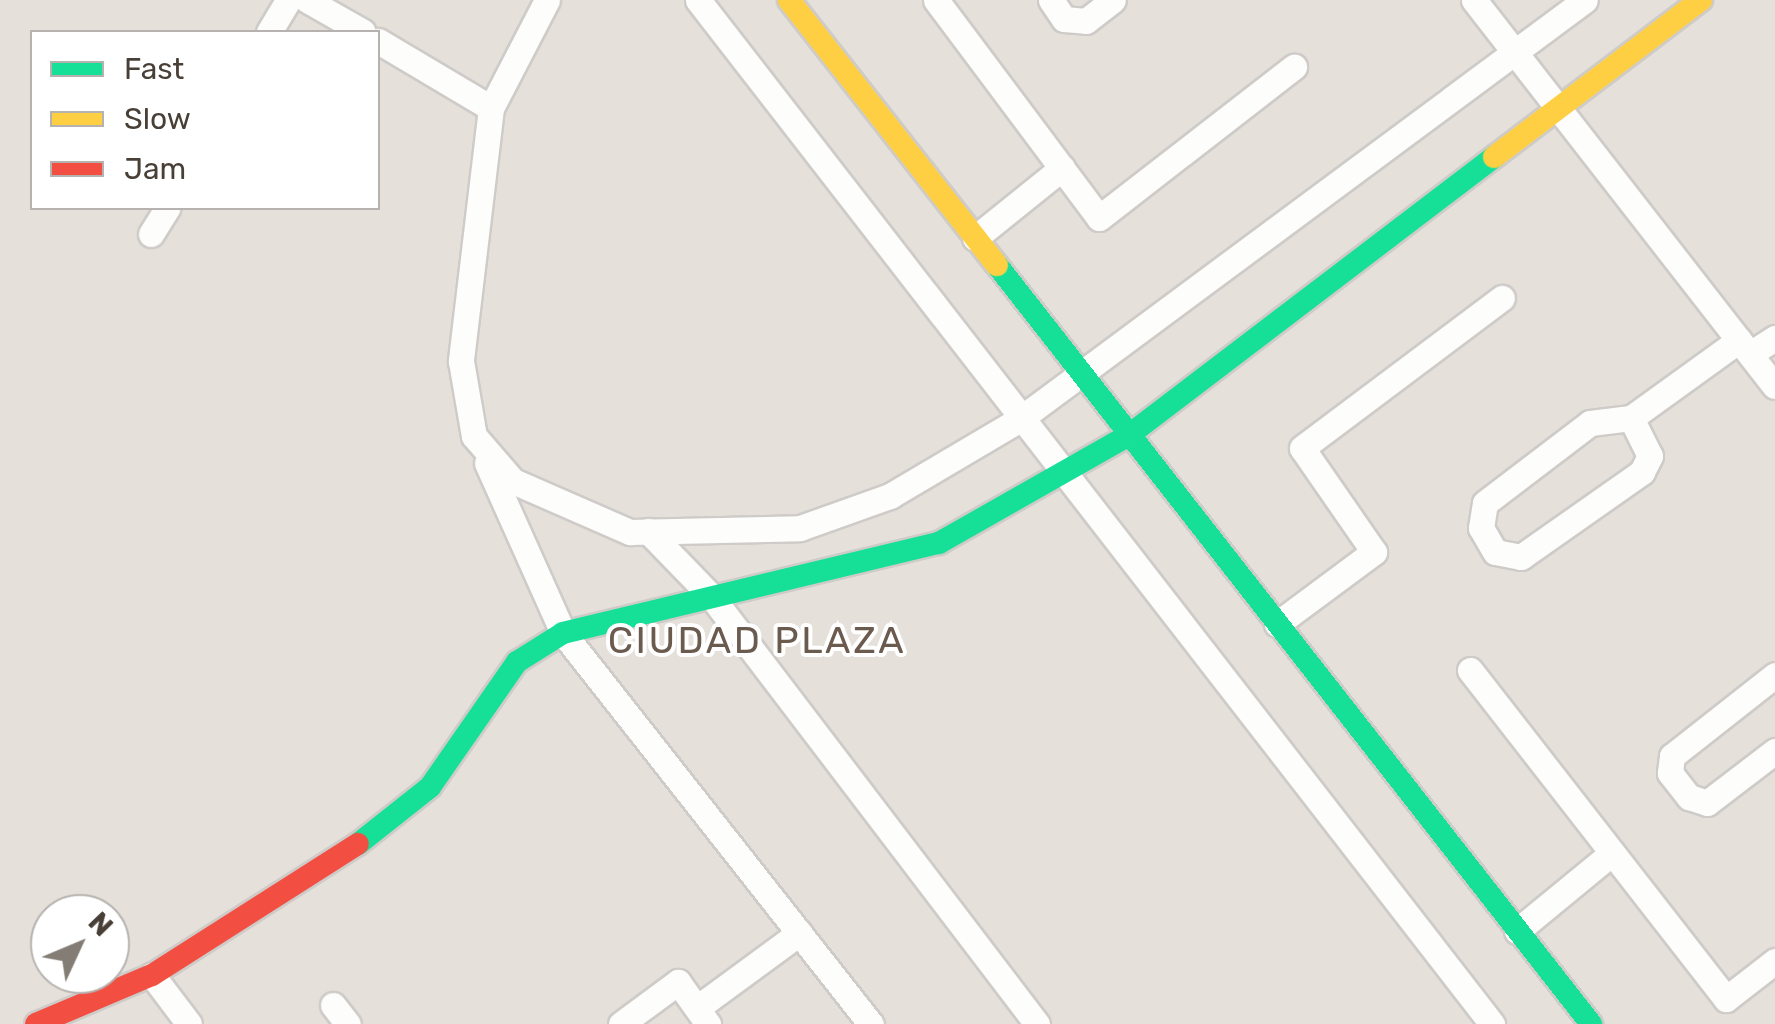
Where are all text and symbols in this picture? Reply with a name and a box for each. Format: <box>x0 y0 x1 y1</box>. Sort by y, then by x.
legend <box>30 30 380 210</box>
text: Fast <box>124 51 184 87</box>
text: Slow <box>124 101 191 137</box>
text: Jam <box>124 151 186 187</box>
district label: CIUDAD PLAZA <box>608 618 906 664</box>
north arrow <box>30 894 130 994</box>
text: N <box>82 905 119 943</box>

